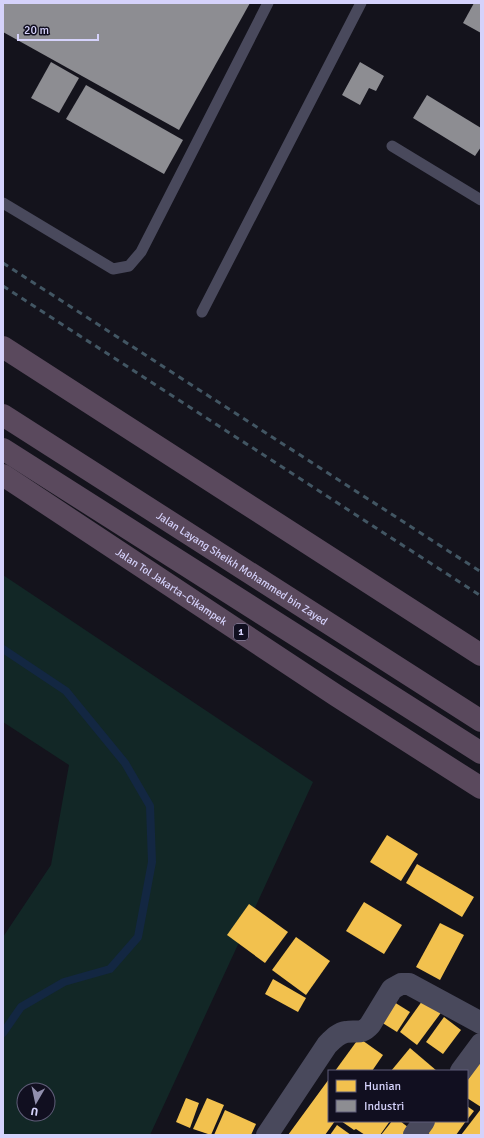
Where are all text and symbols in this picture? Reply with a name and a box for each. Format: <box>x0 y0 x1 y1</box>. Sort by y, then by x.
scale bar <box>18 16 98 42</box>
text: 20 m <box>24 23 49 38</box>
street label: Jalan Layang Sheikh Mohammed bin Zayed <box>154 509 330 628</box>
street label: Jalan Tol Jakarta–Cikampek <box>113 545 230 628</box>
road number: 1 <box>234 624 248 640</box>
legend <box>328 1070 468 1122</box>
text: Hunian <box>364 1079 401 1094</box>
north arrow <box>16 1082 56 1122</box>
text: Industri <box>364 1099 404 1114</box>
text: U <box>30 1104 39 1118</box>

